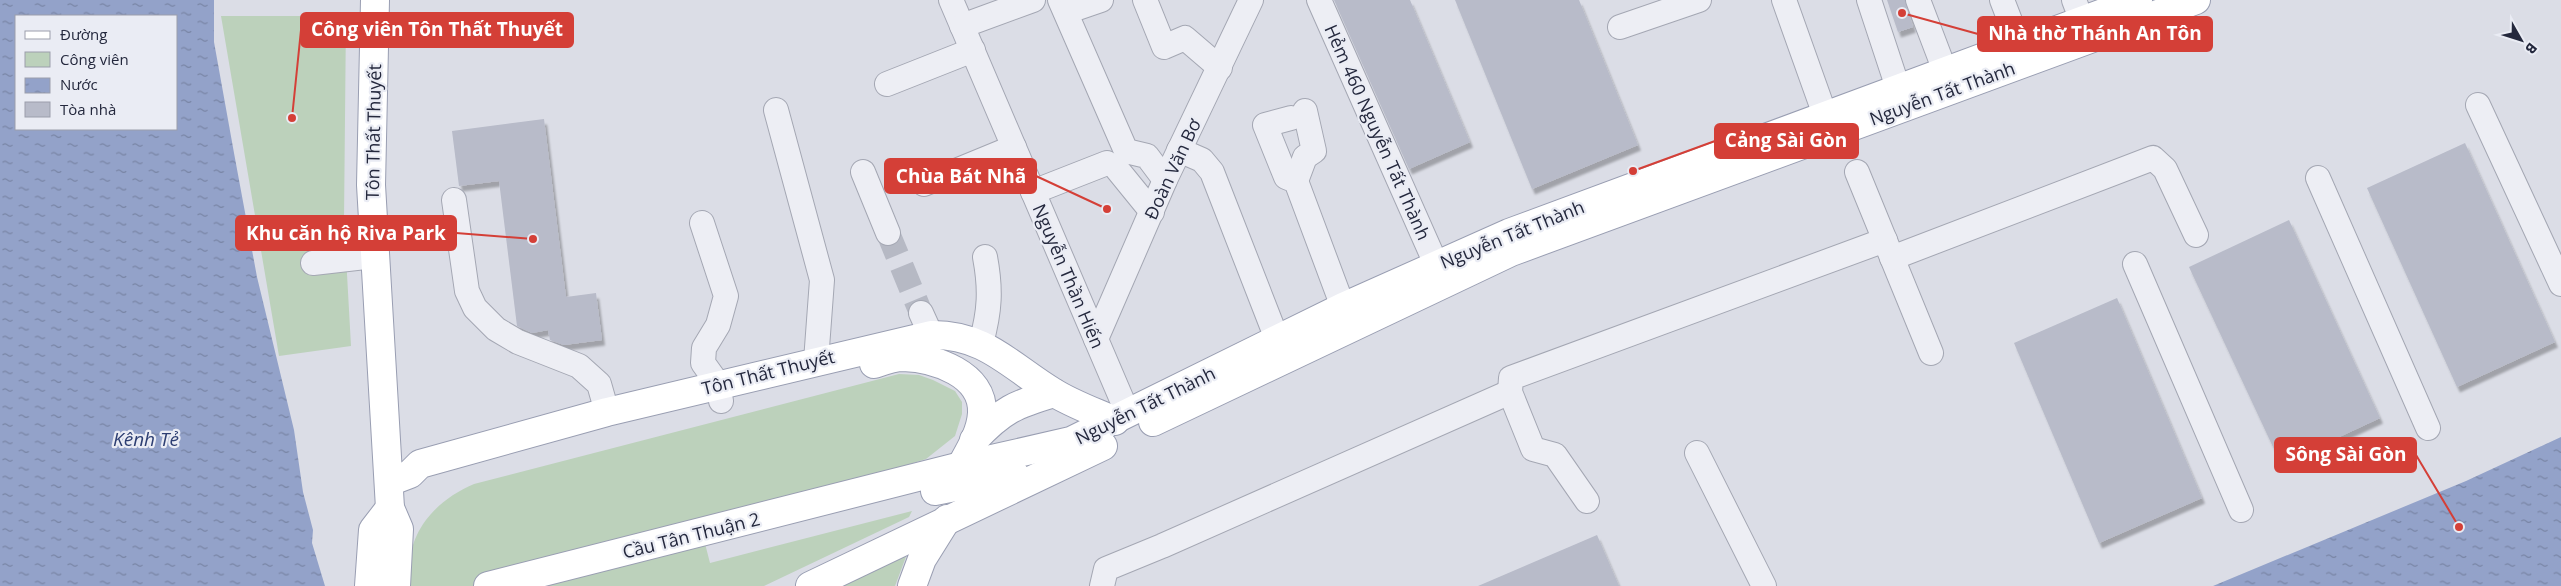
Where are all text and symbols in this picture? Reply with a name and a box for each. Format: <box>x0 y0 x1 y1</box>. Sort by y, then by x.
callout: Công viên Tôn Thất Thuyết <box>301 13 573 47</box>
legend <box>15 15 178 130</box>
north arrow <box>2496 15 2546 65</box>
text: Công viên Tôn Thất Thuyết <box>311 16 563 42</box>
callout: Nhà thờ Thánh An Tôn <box>1978 17 2212 51</box>
street label: Hẻm 460 Nguyễn Tất Thành <box>1320 20 1436 244</box>
text: Nhà thờ Thánh An Tôn <box>1988 20 2202 46</box>
text: Đường <box>60 24 107 44</box>
text: B <box>2521 39 2542 58</box>
text: Công viên <box>60 49 129 69</box>
street label: Nguyễn Tất Thành <box>1866 56 2018 130</box>
street label: Tôn Thất Thuyết <box>360 64 386 200</box>
text: Nước <box>60 74 98 94</box>
text: Tòa nhà <box>60 99 116 119</box>
street label: Đoàn Văn Bơ <box>1138 114 1206 223</box>
callout: Cảng Sài Gòn <box>1715 124 1858 158</box>
text: Cảng Sài Gòn <box>1725 127 1847 153</box>
callout: Chùa Bát Nhã <box>885 159 1036 193</box>
text: Chùa Bát Nhã <box>896 163 1026 189</box>
street label: Nguyễn Tất Thành <box>1436 194 1588 274</box>
street label: Nguyễn Thần Hiến <box>1028 200 1110 352</box>
callout: Khu căn hộ Riva Park <box>236 216 456 250</box>
text: Khu căn hộ Riva Park <box>246 220 446 246</box>
street label: Tôn Thất Thuyết <box>699 344 837 400</box>
street label: Nguyễn Tất Thành <box>1071 361 1219 449</box>
water label: Kênh Tẻ <box>113 426 179 452</box>
callout: Sông Sài Gòn <box>2275 438 2416 472</box>
text: Sông Sài Gòn <box>2285 441 2407 467</box>
street label: Cầu Tân Thuận 2 <box>620 506 762 564</box>

